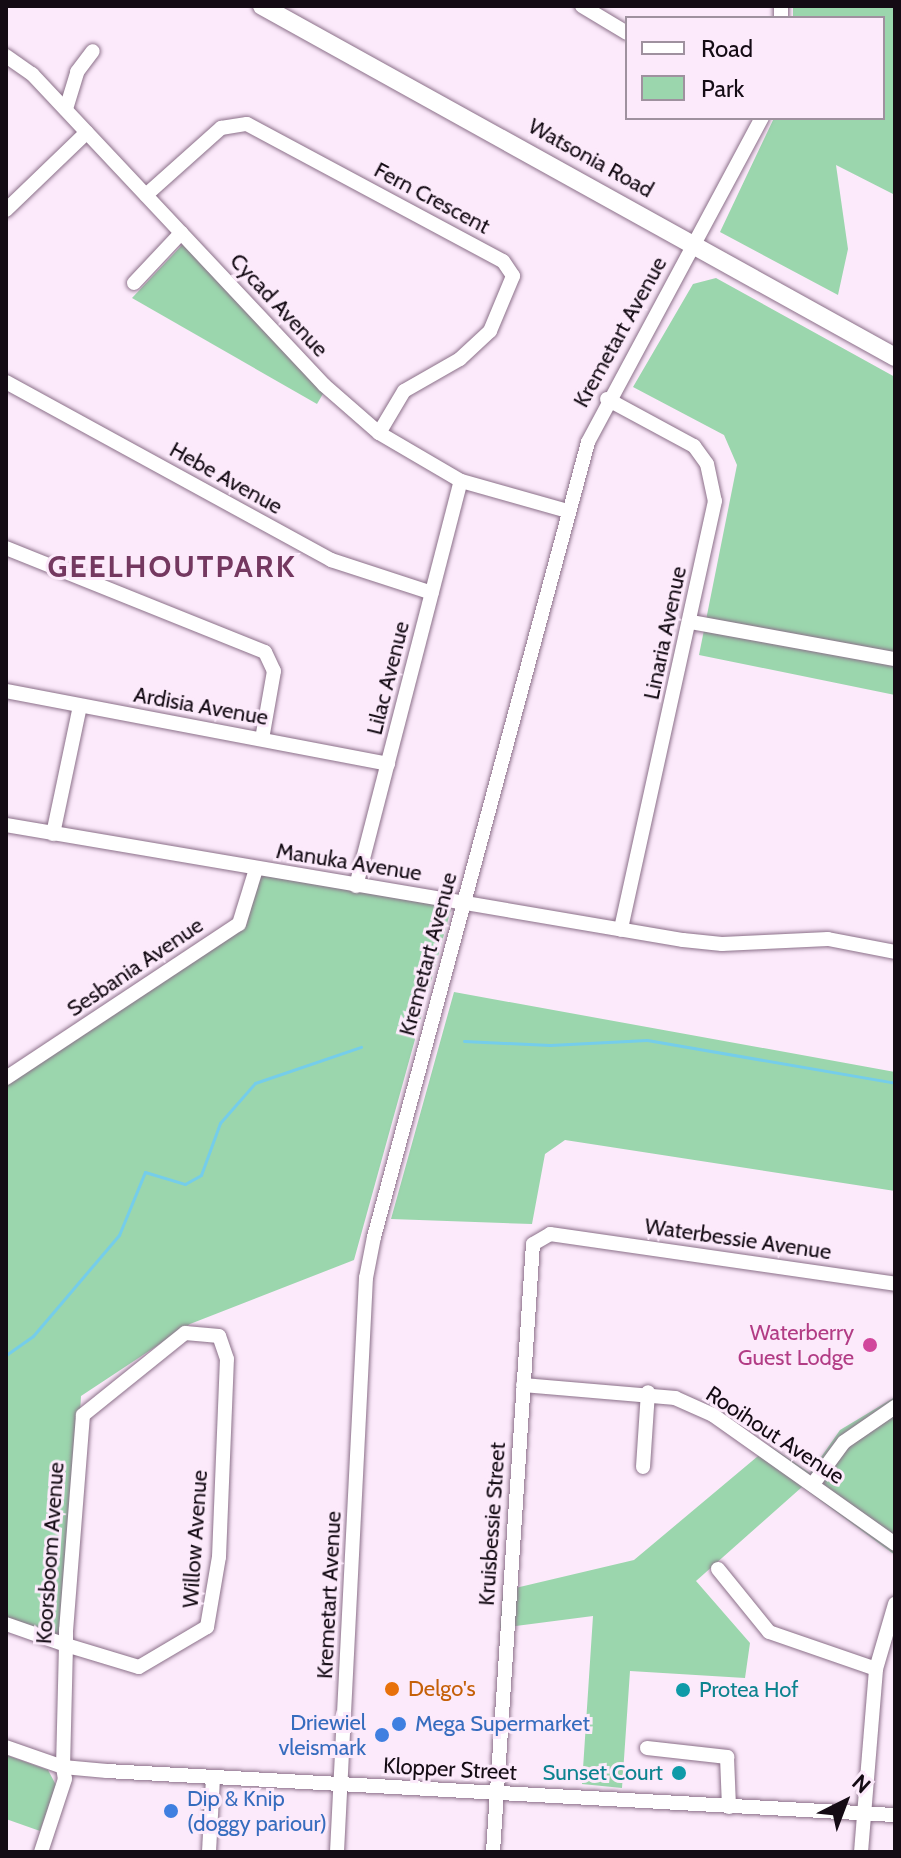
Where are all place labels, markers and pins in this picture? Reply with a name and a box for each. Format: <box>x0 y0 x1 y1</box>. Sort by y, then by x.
place label: Waterberry Guest Lodge <box>738 1319 854 1370</box>
marker: Waterberry Guest Lodge <box>861 1336 879 1354</box>
place label: Delgo's <box>408 1676 476 1702</box>
place label: Protea Hof <box>699 1677 799 1703</box>
marker: Delgo's <box>383 1680 401 1698</box>
marker: Protea Hof <box>674 1681 692 1699</box>
place label: Driewiel vleismark <box>278 1709 366 1760</box>
place label: Mega Supermarket <box>415 1711 590 1737</box>
marker: Mega Supermarket <box>390 1715 408 1733</box>
marker: Driewiel vleismark <box>373 1726 391 1744</box>
place label: Sunset Court <box>542 1760 663 1786</box>
marker: Sunset Court <box>670 1764 688 1782</box>
place label: Dip & Knip (doggy pariour) <box>187 1785 327 1836</box>
marker: Dip & Knip (doggy pariour) <box>162 1802 180 1820</box>

